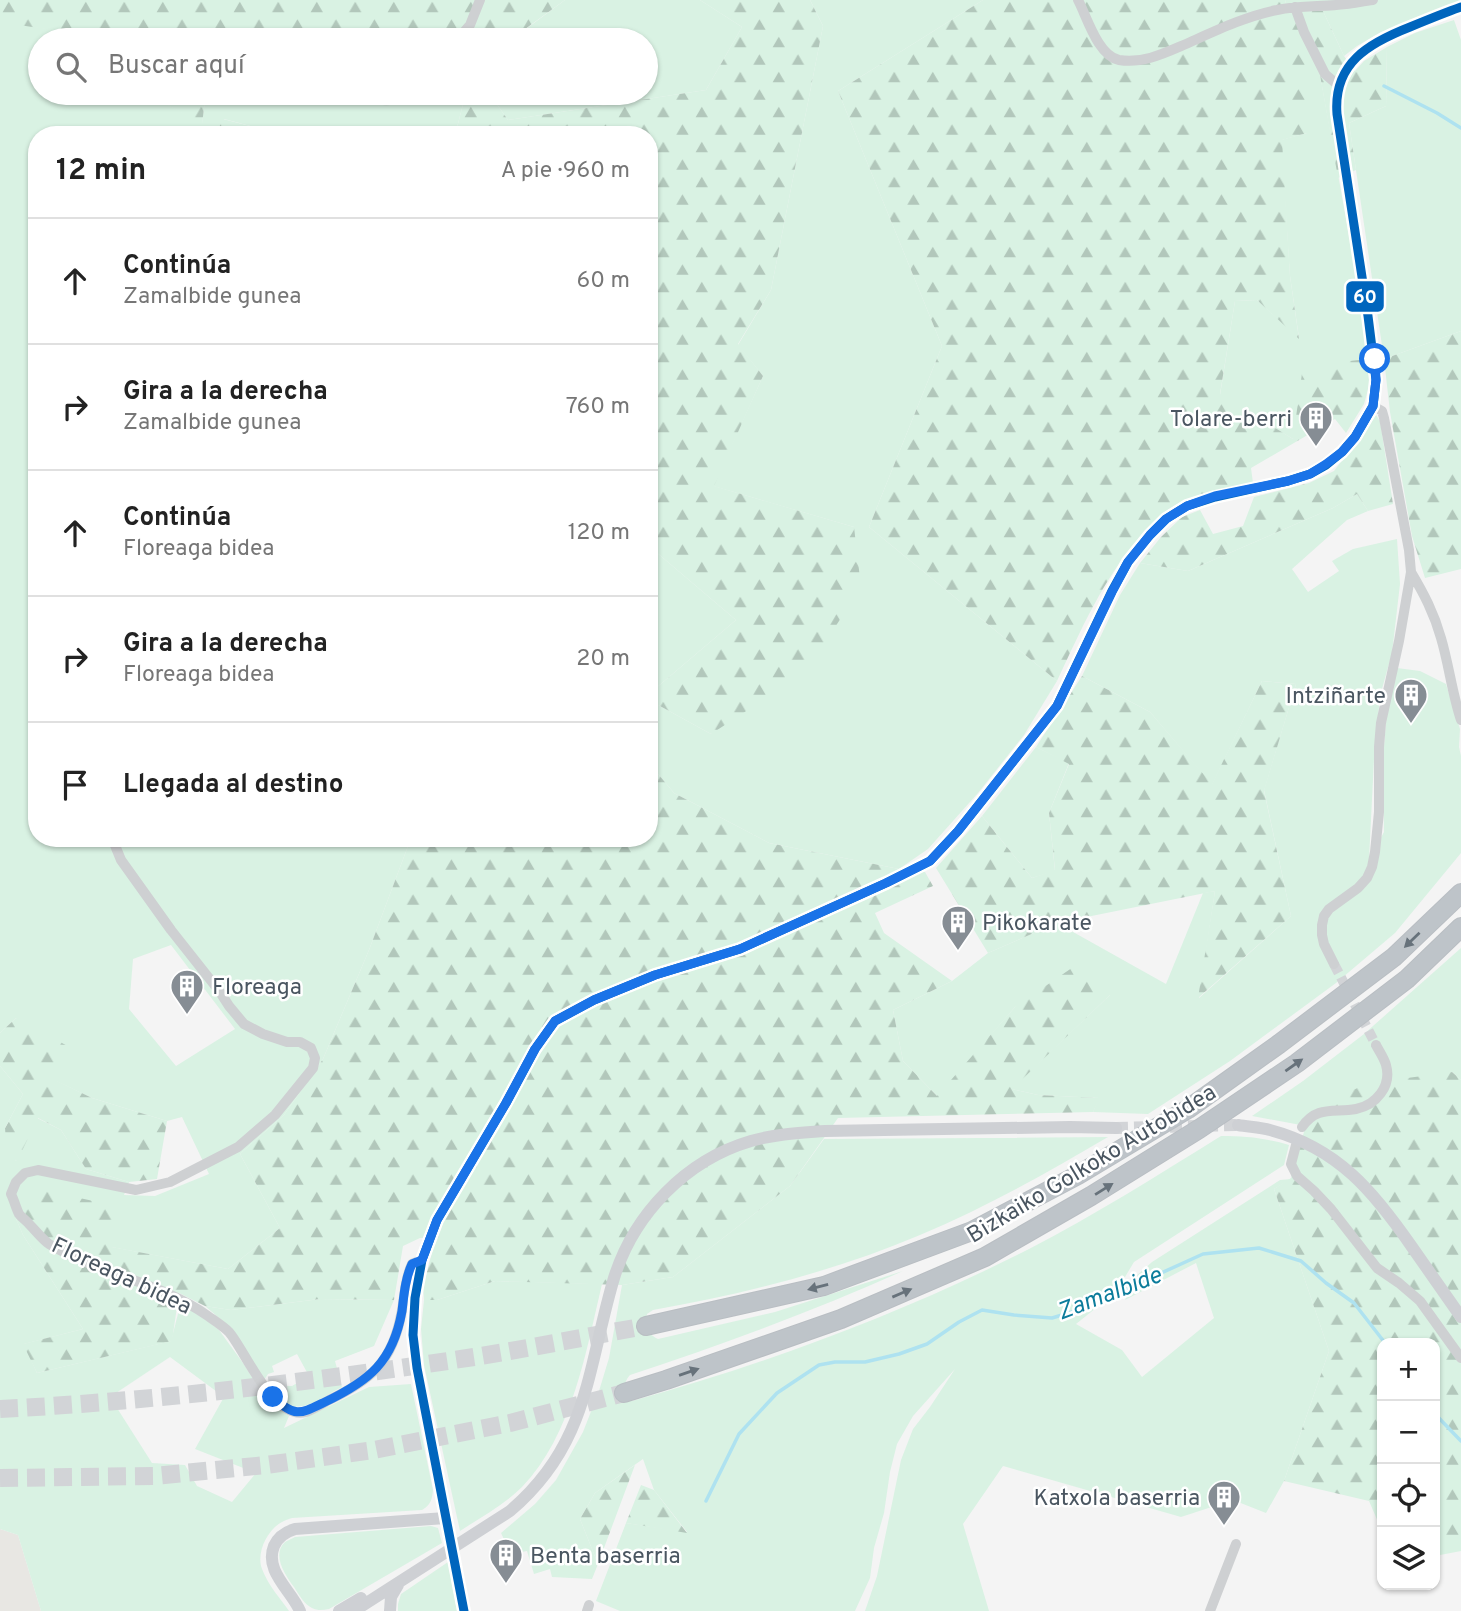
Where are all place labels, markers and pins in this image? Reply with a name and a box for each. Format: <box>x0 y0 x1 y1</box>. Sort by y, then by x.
building icon: Tolare-berri <box>1297 399 1335 448</box>
place label: Tolare-berri <box>1170 406 1292 435</box>
building icon: Intziñarte <box>1392 676 1430 725</box>
place label: Intziñarte <box>1285 683 1386 712</box>
building icon: Pikokarate <box>939 903 977 952</box>
place label: Pikokarate <box>982 910 1092 939</box>
building icon: Floreaga <box>168 967 206 1016</box>
place label: Floreaga <box>212 974 302 1003</box>
building icon: Katxola baserria <box>1205 1478 1243 1527</box>
place label: Katxola baserria <box>1034 1485 1200 1514</box>
building icon: Benta baserria <box>487 1536 525 1585</box>
place label: Benta baserria <box>530 1543 681 1572</box>

